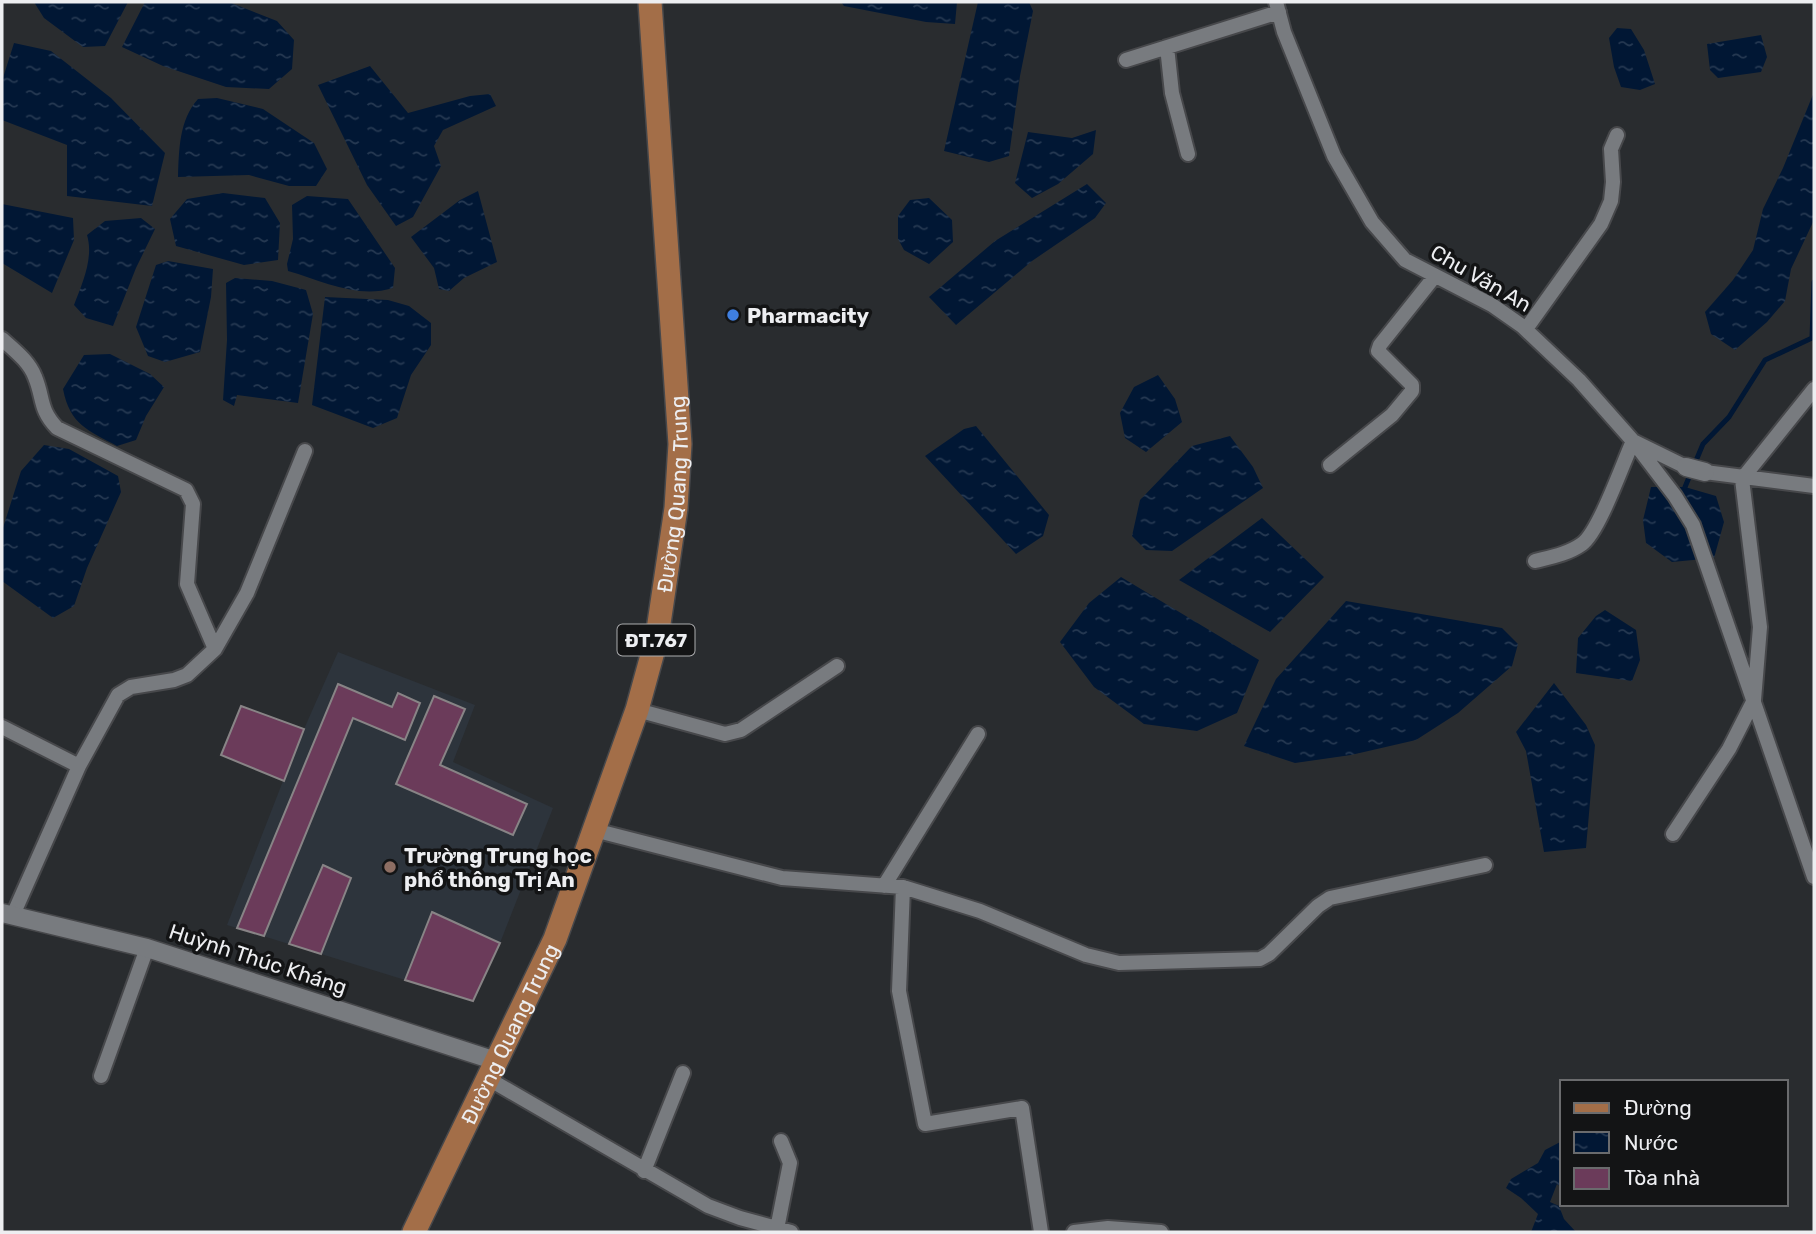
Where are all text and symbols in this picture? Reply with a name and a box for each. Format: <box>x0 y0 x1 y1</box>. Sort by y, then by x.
street label: Chu Văn An <box>1426 239 1536 317</box>
place label: Pharmacity <box>747 303 870 328</box>
marker: Pharmacity <box>725 307 741 323</box>
street label: Đường Quang Trung <box>651 395 693 594</box>
road number: ĐT.767 <box>618 624 694 656</box>
place label: Trường Trung học phổ thông Trị An <box>404 843 592 892</box>
marker: Trường Trung học phổ thông Trị An <box>382 859 398 875</box>
street label: Huỳnh Thúc Kháng <box>166 918 350 1000</box>
street label: Đường Quang Trung <box>455 939 564 1128</box>
legend <box>1560 1080 1788 1206</box>
text: Đường <box>1624 1095 1692 1120</box>
text: Nước <box>1624 1130 1678 1155</box>
text: Tòa nhà <box>1624 1165 1700 1190</box>

